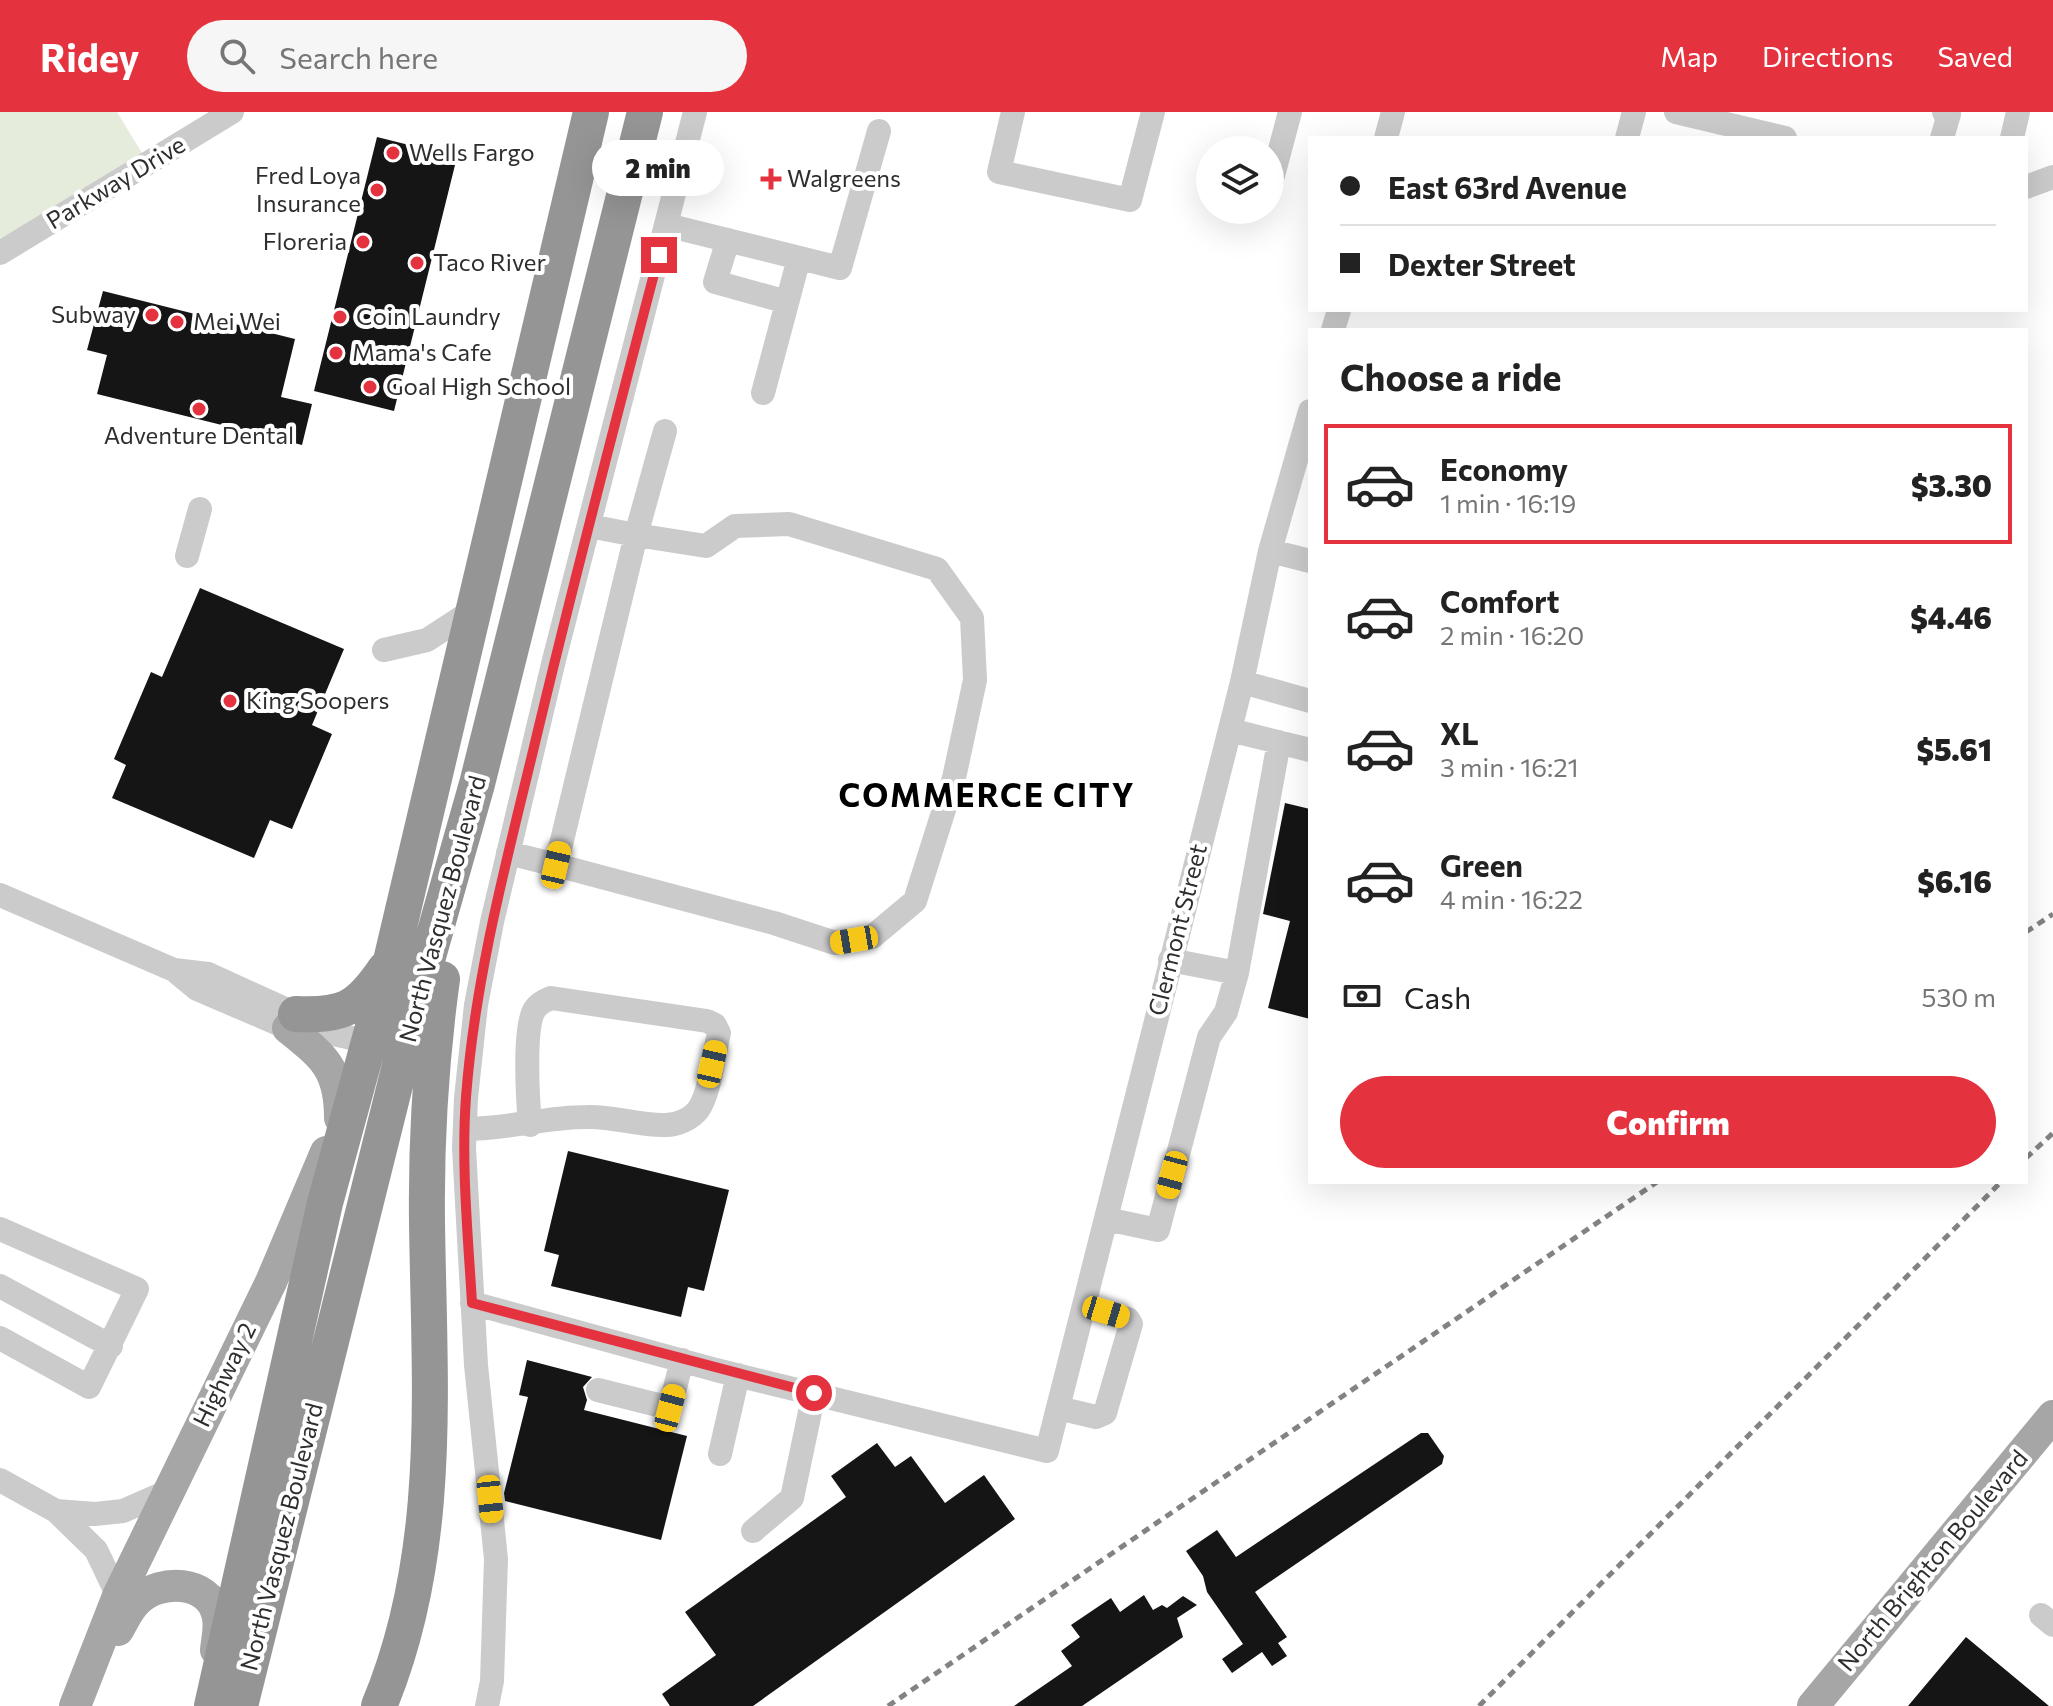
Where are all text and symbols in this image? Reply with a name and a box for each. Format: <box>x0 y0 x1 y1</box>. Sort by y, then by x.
search box <box>187 20 747 92</box>
text: Ridey <box>40 33 139 80</box>
icon: search <box>215 34 259 78</box>
text: Search here <box>279 38 438 75</box>
text: Map <box>1660 39 1718 73</box>
text: Directions <box>1762 39 1893 73</box>
text: Saved <box>1937 39 2013 73</box>
street label: Parkway Drive <box>41 129 190 234</box>
map controls <box>1196 136 1284 224</box>
button: layers <box>1196 136 1284 224</box>
place label: Wells Fargo <box>409 137 535 166</box>
callout: 2 min <box>593 139 725 195</box>
marker: Wells Fargo <box>384 144 402 162</box>
text: 2 min <box>625 152 691 183</box>
place label: Fred Loya Insurance <box>255 160 361 217</box>
place label: Walgreens <box>787 163 901 192</box>
text: East 63rd Avenue <box>1388 168 1627 205</box>
marker: Walgreens <box>762 170 780 188</box>
marker: Fred Loya Insurance <box>368 181 386 199</box>
place label: Floreria <box>263 226 347 255</box>
marker: Floreria <box>354 233 372 251</box>
route end <box>641 237 677 273</box>
text: Dexter Street <box>1388 245 1576 282</box>
place label: Taco River <box>433 247 546 276</box>
marker: Taco River <box>408 254 426 272</box>
place label: Subway <box>51 299 136 328</box>
place label: Coin Laundry <box>356 301 501 330</box>
marker: Subway <box>143 306 161 324</box>
place label: Mei Wei <box>193 306 281 335</box>
marker: Coin Laundry <box>331 308 349 326</box>
marker: Mei Wei <box>168 313 186 331</box>
place label: Mama's Cafe <box>352 337 492 366</box>
marker: Mama's Cafe <box>327 344 345 362</box>
text: Choose a ride <box>1340 354 1561 398</box>
place label: Goal High School <box>386 371 571 400</box>
marker: Goal High School <box>361 378 379 396</box>
marker: Adventure Dental <box>190 400 208 418</box>
place label: Adventure Dental <box>104 420 294 449</box>
icon: car <box>1344 448 1416 520</box>
text: Economy <box>1440 450 1568 487</box>
text: $3.30 <box>1911 466 1992 503</box>
text: 1 min · 16:19 <box>1440 487 1576 518</box>
icon: car <box>1344 580 1416 652</box>
text: Comfort <box>1440 582 1559 619</box>
text: $4.46 <box>1910 598 1992 635</box>
text: 2 min · 16:20 <box>1440 619 1584 650</box>
place label: King Soopers <box>246 685 389 714</box>
marker: King Soopers <box>221 692 239 710</box>
icon: car <box>1344 712 1416 784</box>
text: XL <box>1440 714 1479 751</box>
text: $5.61 <box>1917 730 1992 767</box>
text: 3 min · 16:21 <box>1440 751 1579 782</box>
street label: North Vasquez Boulevard <box>392 772 491 1045</box>
district label: COMMERCE CITY <box>839 774 1136 814</box>
car <box>539 839 573 891</box>
street label: Clermont Street <box>1141 841 1212 1019</box>
icon: car <box>1344 844 1416 916</box>
text: Green <box>1440 846 1523 883</box>
text: $6.16 <box>1917 862 1992 899</box>
text: 4 min · 16:22 <box>1440 883 1583 914</box>
car <box>828 924 880 956</box>
icon: cash <box>1340 974 1384 1018</box>
text: Cash <box>1404 978 1471 1015</box>
text: 530 m <box>1922 981 1996 1012</box>
car <box>695 1038 729 1090</box>
button: Confirm <box>1340 1076 1996 1168</box>
car <box>1154 1149 1190 1201</box>
car <box>1080 1294 1132 1330</box>
street label: Highway 2 <box>186 1318 261 1431</box>
route start <box>796 1375 832 1411</box>
car <box>652 1382 688 1434</box>
street label: North Vasquez Boulevard <box>233 1400 328 1673</box>
street label: North Brighton Boulevard <box>1831 1443 2033 1677</box>
car <box>476 1474 504 1524</box>

